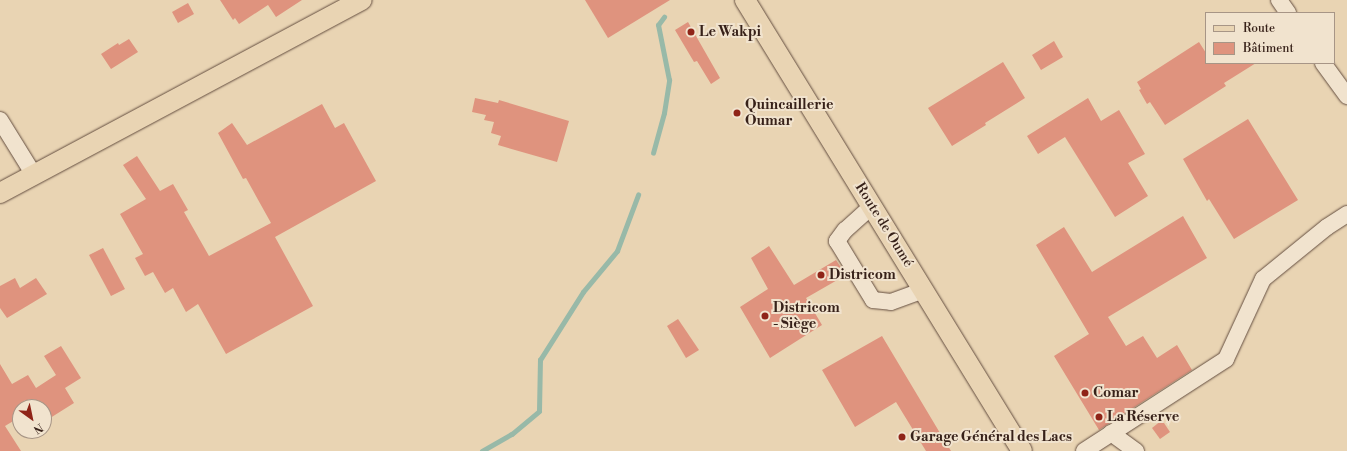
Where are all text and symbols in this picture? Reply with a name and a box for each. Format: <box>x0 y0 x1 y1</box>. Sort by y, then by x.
legend <box>1205 12 1335 64</box>
text: Route <box>1243 21 1275 36</box>
place label: Le Wakpi <box>699 24 761 40</box>
marker: Le Wakpi <box>686 27 696 37</box>
text: Bâtiment <box>1243 41 1294 56</box>
place label: Quincaillerie Oumar <box>745 97 834 130</box>
marker: Quincaillerie Oumar <box>732 108 742 118</box>
street label: Route de Oumé <box>851 180 917 270</box>
place label: Districom <box>829 267 896 283</box>
marker: Districom <box>816 270 826 280</box>
place label: Districom - Siège <box>773 300 840 332</box>
marker: Districom - Siège <box>760 311 770 321</box>
place label: Comar <box>1093 385 1139 401</box>
marker: Comar <box>1080 388 1090 398</box>
north arrow <box>12 399 52 439</box>
place label: La Réserve <box>1107 409 1179 425</box>
marker: La Réserve <box>1094 412 1104 422</box>
text: N <box>31 420 45 436</box>
place label: Garage Général des Lacs <box>910 429 1072 445</box>
marker: Garage Général des Lacs <box>897 432 907 442</box>

